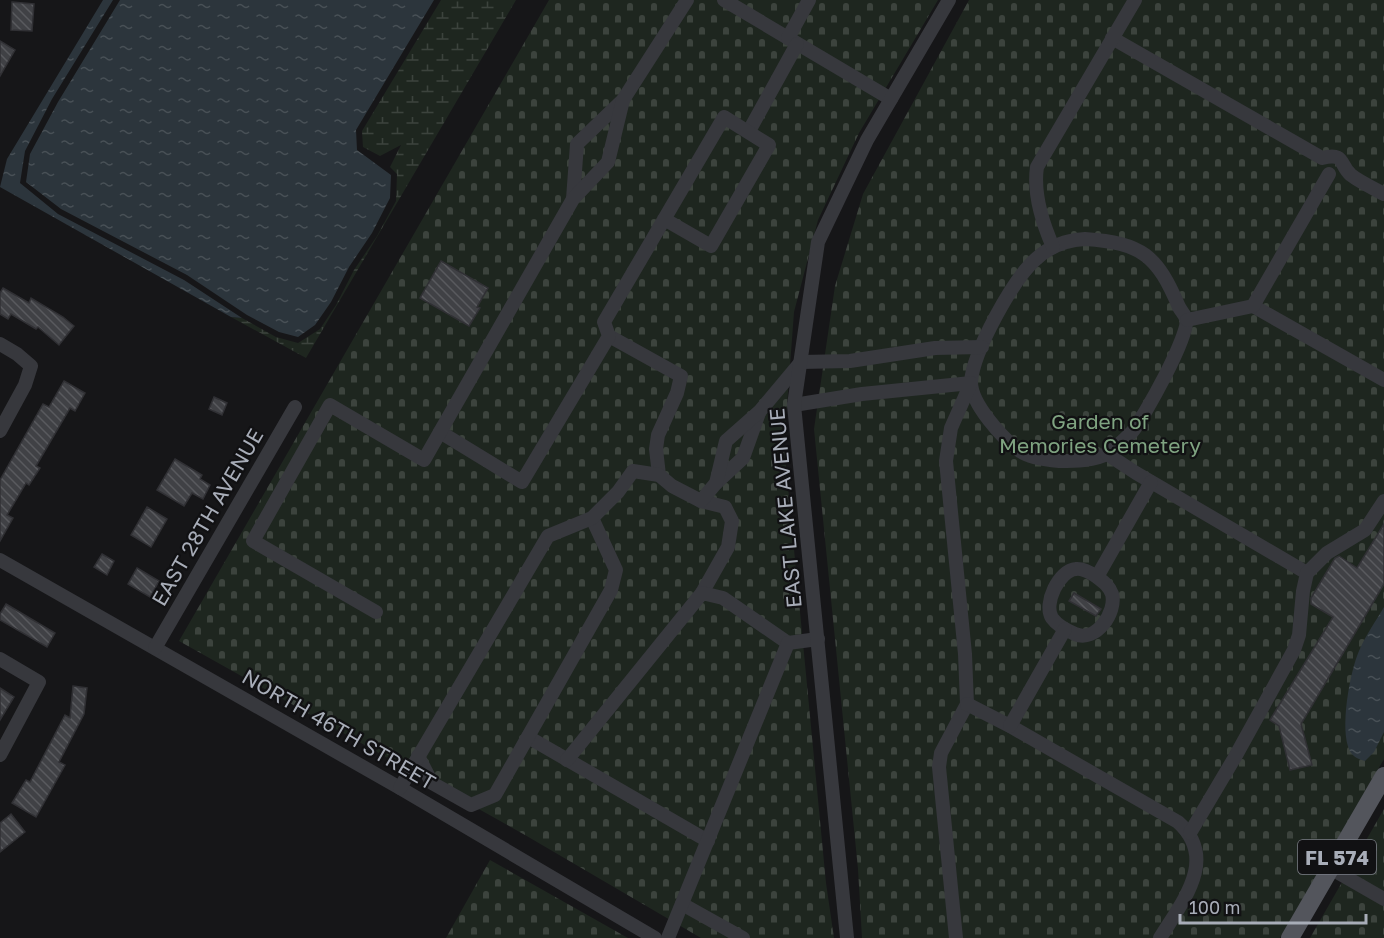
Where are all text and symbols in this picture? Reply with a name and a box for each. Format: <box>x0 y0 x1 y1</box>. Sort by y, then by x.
street label: EAST LAKE AVENUE <box>763 407 807 609</box>
park label: Garden of Memories Cemetery <box>999 408 1201 458</box>
street label: EAST 28TH AVENUE <box>146 424 268 610</box>
street label: NORTH 46TH STREET <box>238 663 440 795</box>
road number: FL 574 <box>1298 840 1376 874</box>
scale bar <box>1180 887 1366 925</box>
text: 100 m <box>1189 896 1240 918</box>

